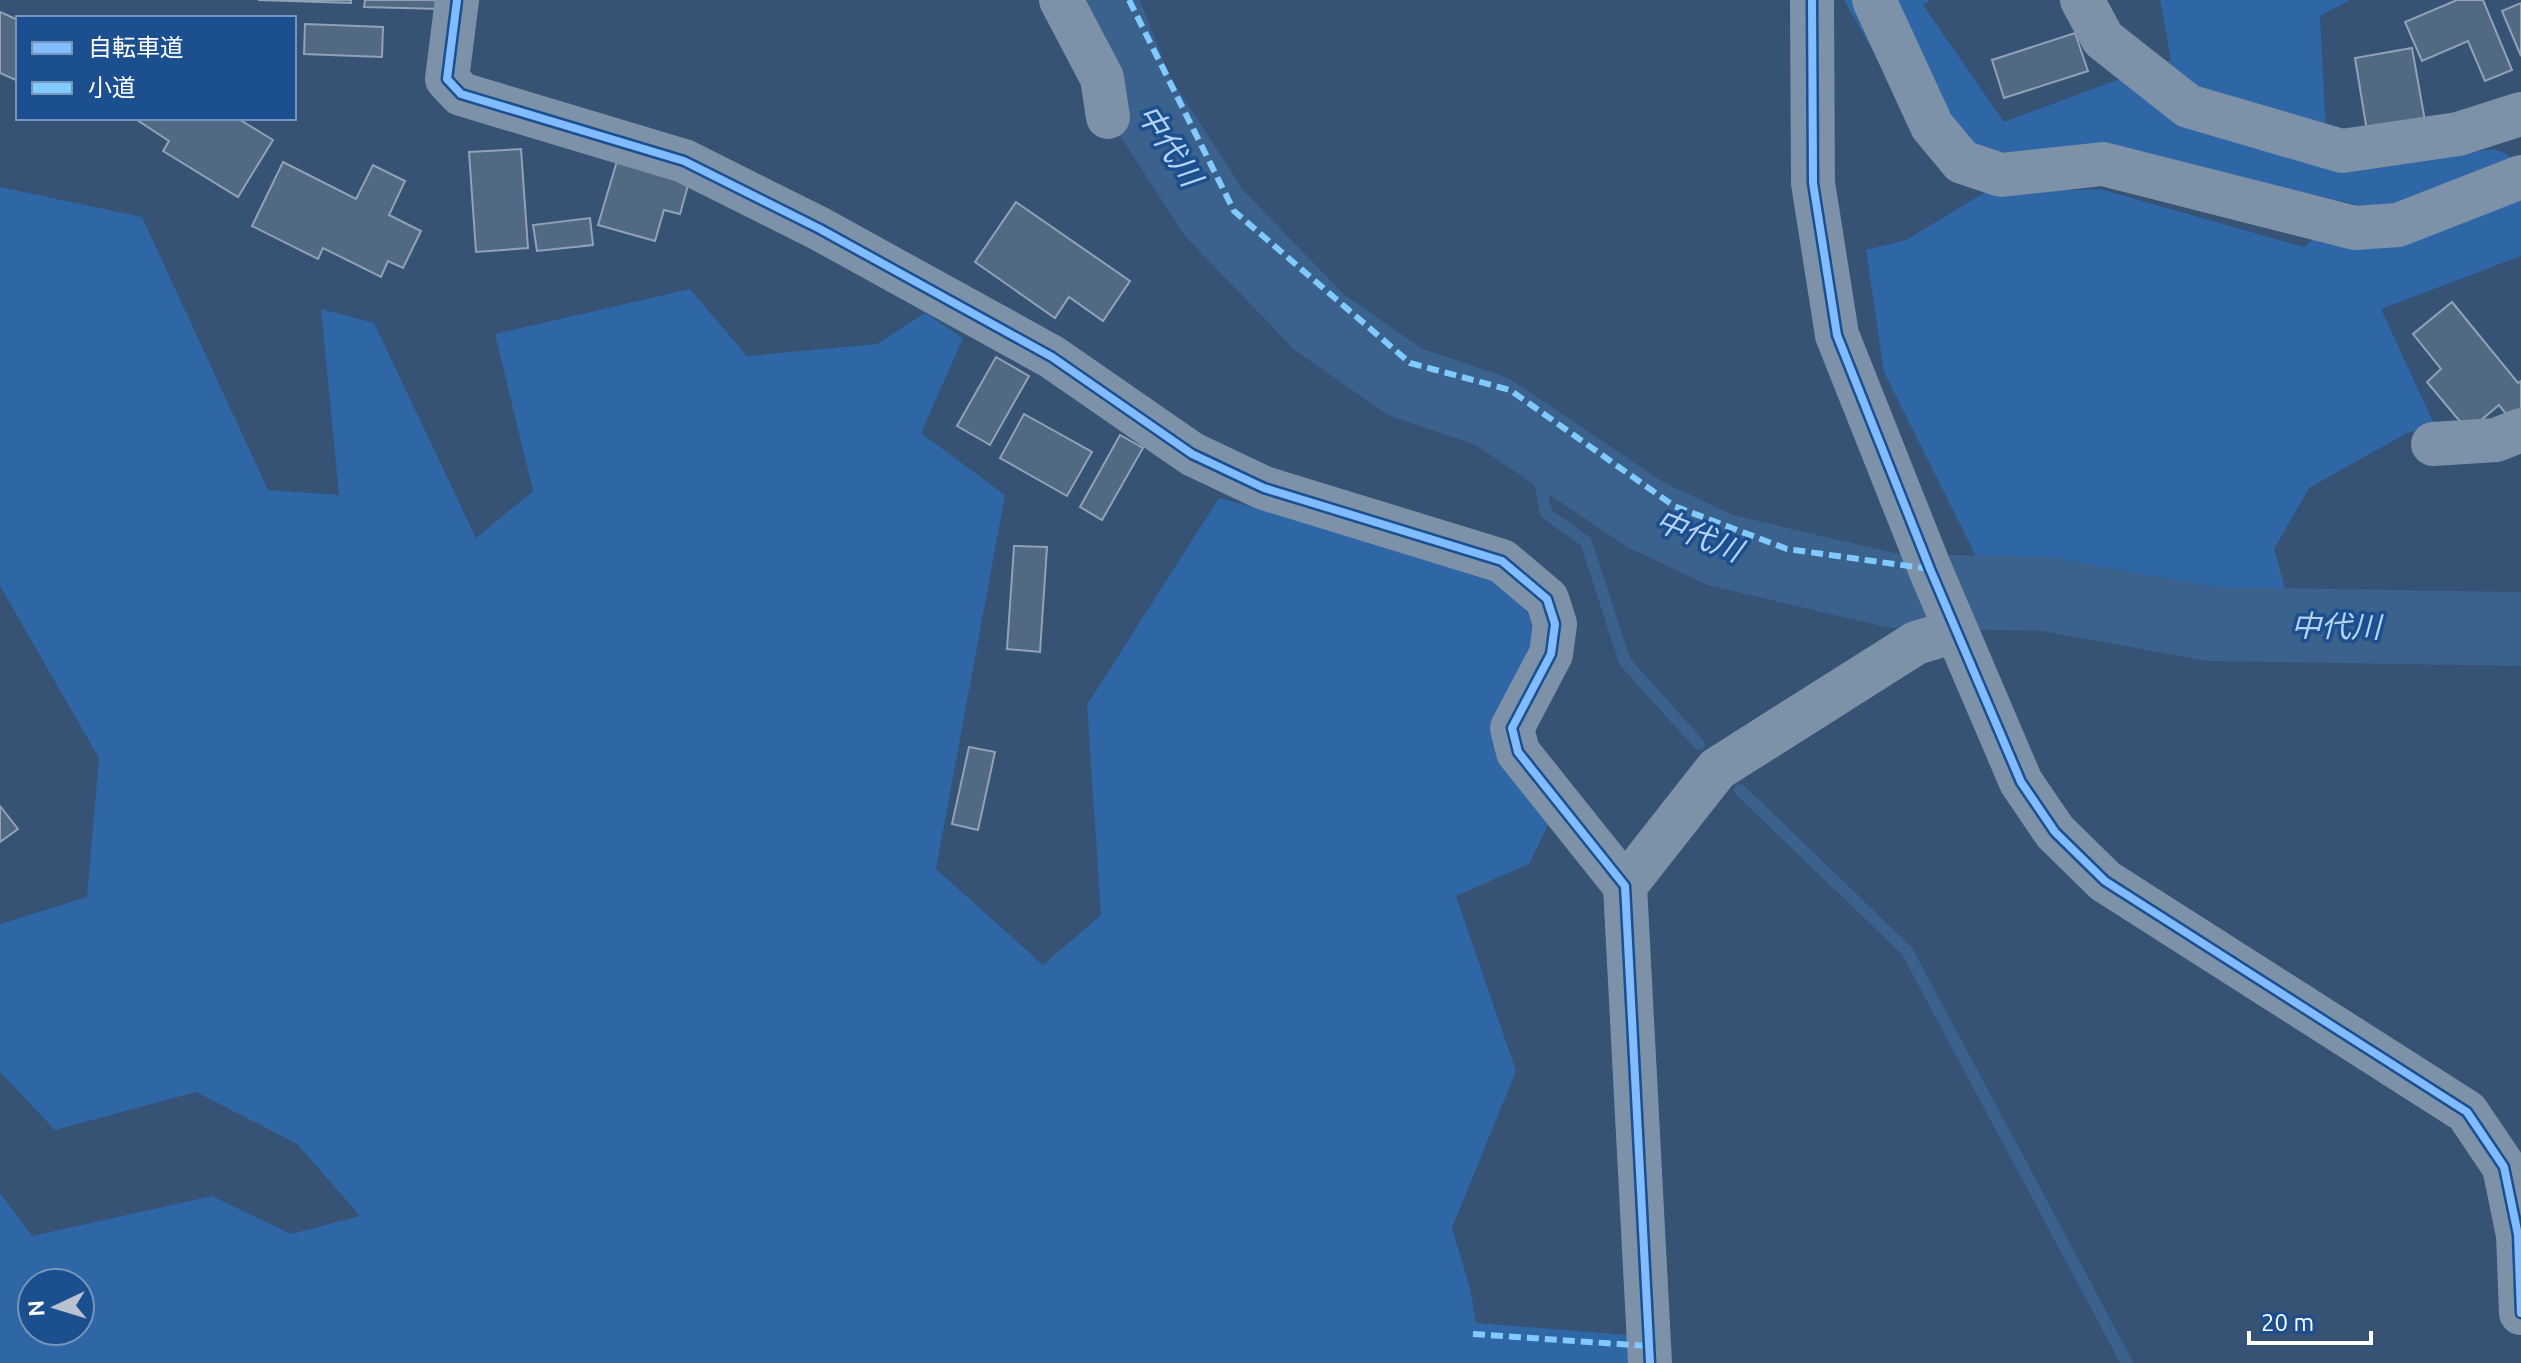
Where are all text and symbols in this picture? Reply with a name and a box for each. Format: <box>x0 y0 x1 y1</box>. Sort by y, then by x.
legend <box>16 16 296 120</box>
text: 自転車道 <box>88 34 184 61</box>
text: 小道 <box>88 74 136 101</box>
water label: 中代川 <box>1131 98 1210 195</box>
water label: 中代川 <box>1651 502 1750 569</box>
water label: 中代川 <box>2291 608 2384 644</box>
north arrow <box>16 1267 96 1347</box>
scale bar <box>2249 1295 2371 1345</box>
text: N <box>23 1299 49 1317</box>
text: 20 m <box>2261 1309 2314 1336</box>

